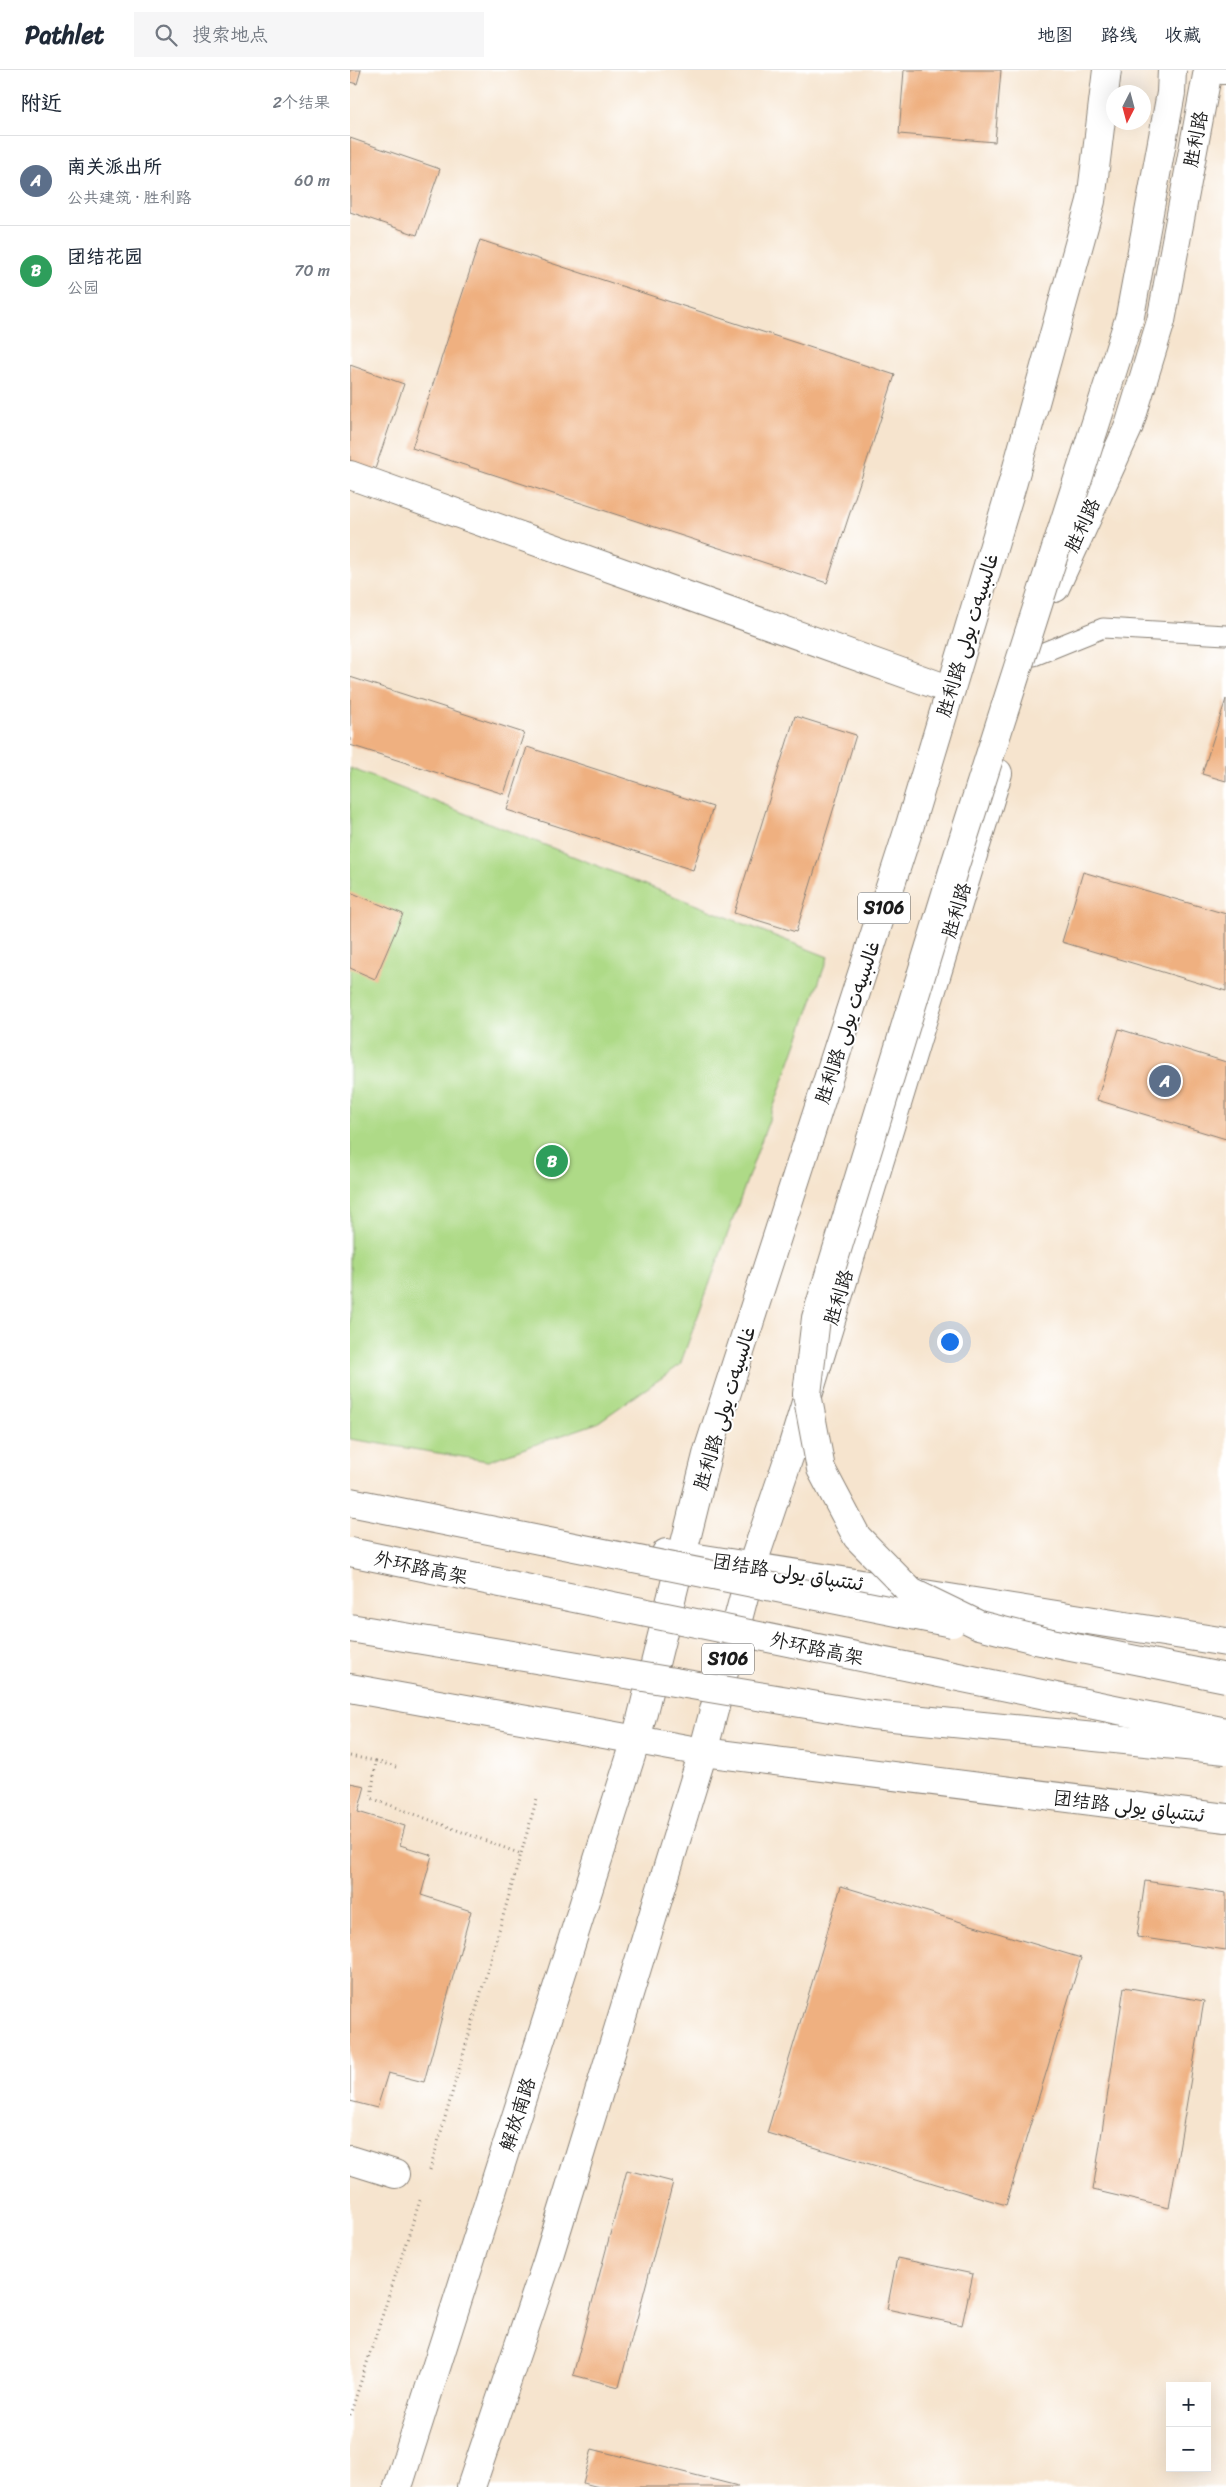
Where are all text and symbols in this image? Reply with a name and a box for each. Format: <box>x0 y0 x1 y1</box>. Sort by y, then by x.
search box <box>134 12 484 57</box>
text: Pathlet <box>25 14 104 56</box>
text: 搜索地点 <box>192 18 268 51</box>
text: 地图 <box>1037 19 1073 51</box>
text: 路线 <box>1101 19 1137 51</box>
text: 收藏 <box>1165 19 1201 51</box>
icon: search <box>152 21 180 49</box>
text: 附近 <box>20 84 62 122</box>
north arrow <box>1106 85 1151 130</box>
text: 2个结果 <box>273 88 330 117</box>
street label: 胜利路 <box>1174 108 1217 170</box>
text: 南关派出所 <box>67 150 162 183</box>
text: A <box>31 166 41 195</box>
text: 60 m <box>294 166 330 195</box>
text: 公共建筑 · 胜利路 <box>67 183 192 212</box>
text: 团结花园 <box>67 240 143 273</box>
text: B <box>31 256 41 285</box>
text: 70 m <box>294 256 330 285</box>
text: 公园 <box>67 273 99 302</box>
street label: 胜利路 <box>1055 492 1109 558</box>
street label: 胜利路 غالىبىيەت يولى <box>927 549 1008 721</box>
street label: 胜利路 <box>932 878 981 942</box>
road number: S106 <box>858 892 910 924</box>
street label: 胜利路 غالىبىيەت يولى <box>806 936 889 1108</box>
pin: A <box>1149 1062 1181 1100</box>
pin: B <box>536 1142 568 1180</box>
street label: 胜利路 <box>814 1265 863 1329</box>
street label: 胜利路 غالىبىيەت يولى <box>684 1322 765 1494</box>
your location <box>937 1329 963 1355</box>
street label: 外环路高架 <box>371 1541 471 1594</box>
street label: 团结路 ئىتتىپاق يولى <box>710 1544 866 1601</box>
street label: 外环路高架 <box>767 1622 867 1675</box>
road number: S106 <box>702 1644 754 1675</box>
street label: 团结路 ئىتتىپاق يولى <box>1051 1781 1207 1832</box>
street label: 解放南路 <box>490 2073 545 2155</box>
map controls <box>1166 2382 1211 2472</box>
button: + <box>1166 2382 1211 2427</box>
button: − <box>1166 2427 1211 2472</box>

